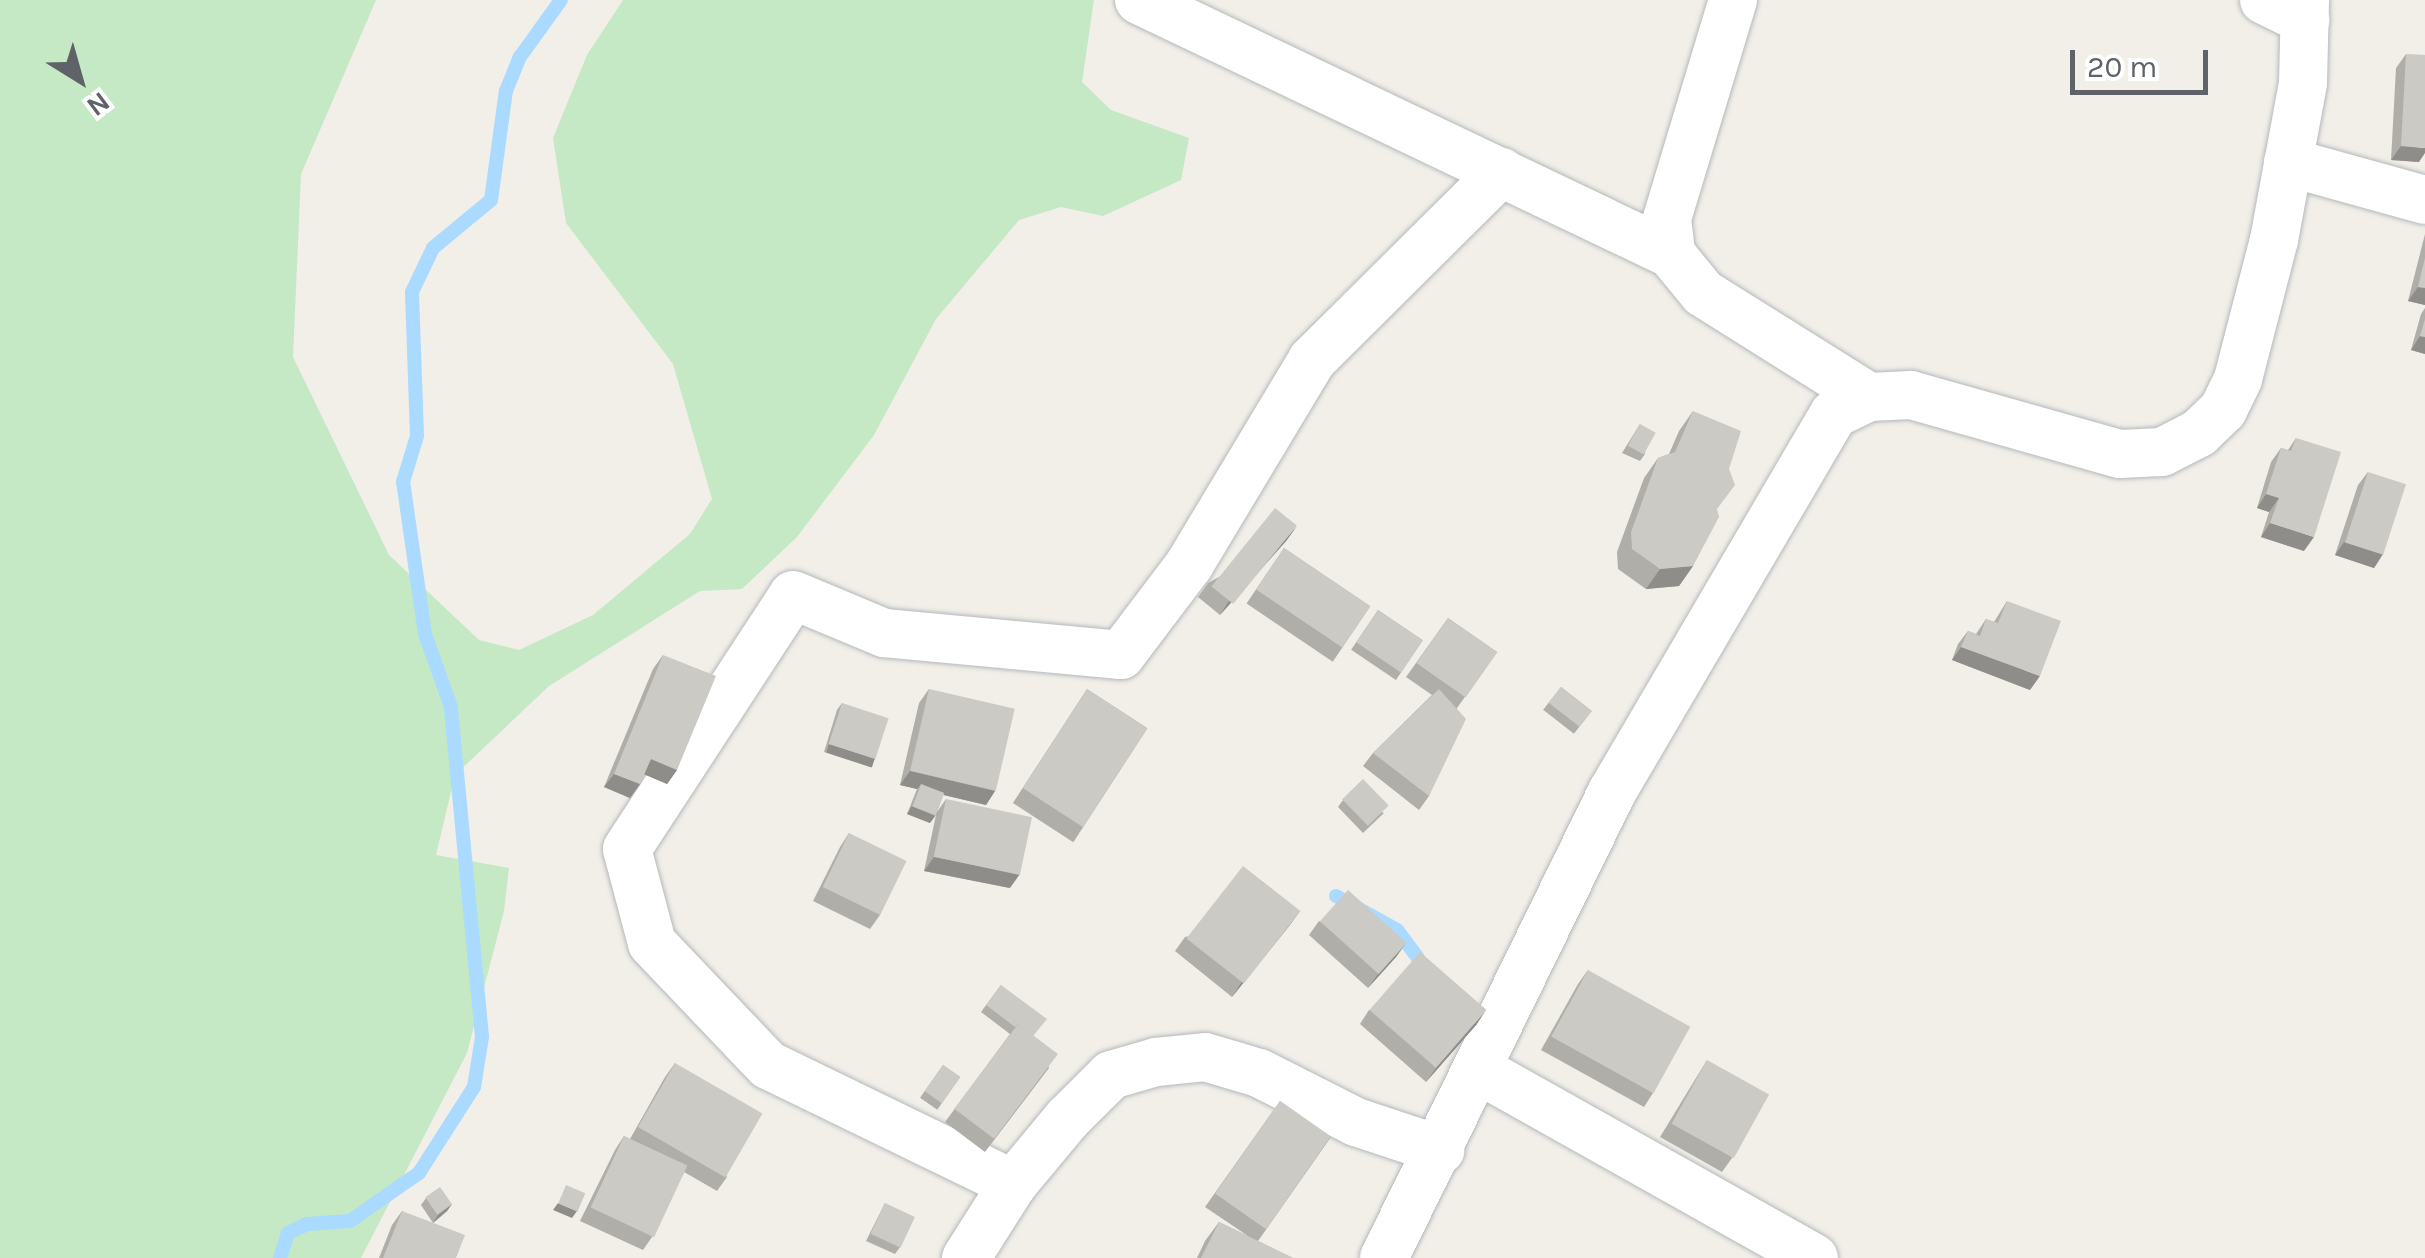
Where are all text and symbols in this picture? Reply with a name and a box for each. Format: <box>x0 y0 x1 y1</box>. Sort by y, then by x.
north arrow <box>30 30 130 130</box>
scale bar <box>2075 30 2212 92</box>
text: 20 m <box>2087 49 2157 85</box>
text: N <box>80 85 116 124</box>

